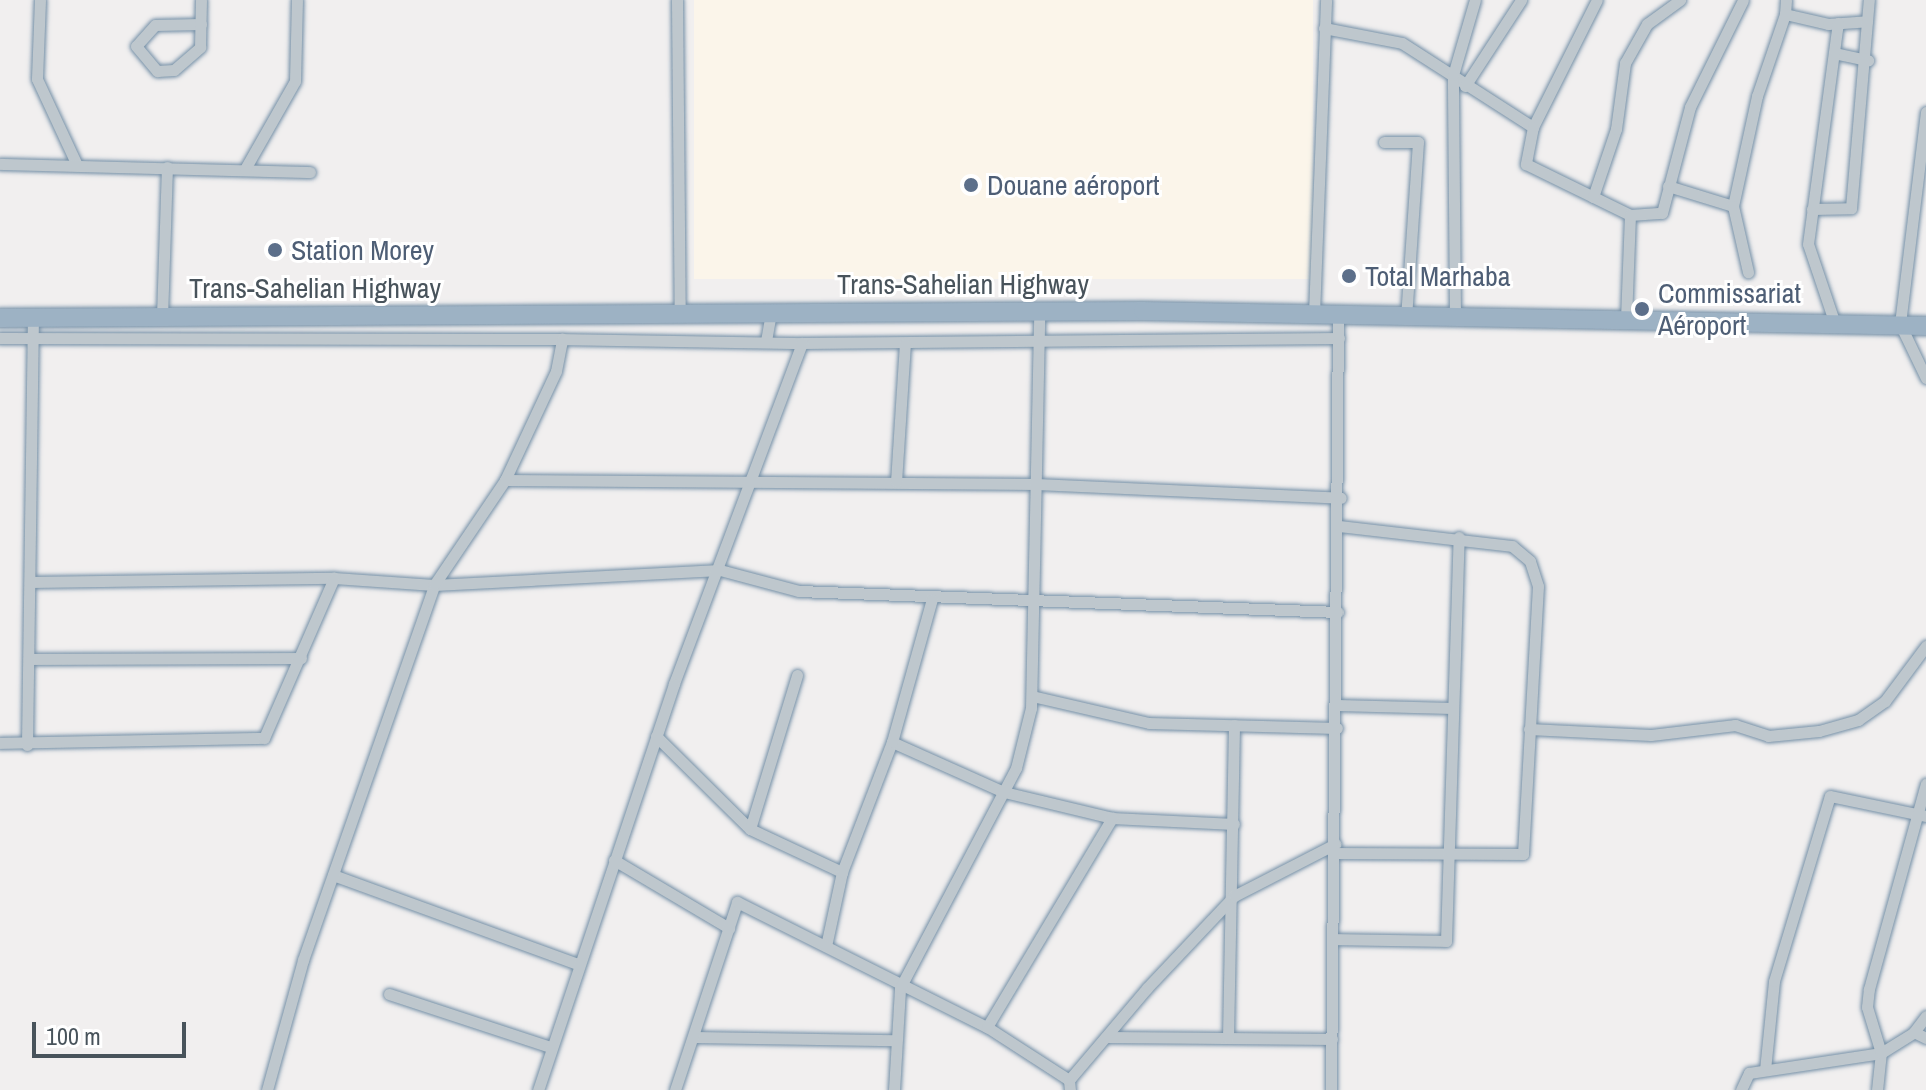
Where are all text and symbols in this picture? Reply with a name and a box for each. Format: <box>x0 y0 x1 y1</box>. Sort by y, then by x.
place label: Douane aéroport <box>987 168 1159 202</box>
marker: Douane aéroport <box>962 176 980 194</box>
place label: Station Morey <box>291 233 434 267</box>
marker: Station Morey <box>266 241 284 259</box>
place label: Total Marhaba <box>1365 259 1510 293</box>
street label: Trans-Sahelian Highway <box>837 267 1089 301</box>
marker: Total Marhaba <box>1340 267 1358 285</box>
street label: Trans-Sahelian Highway <box>189 271 441 305</box>
place label: Commissariat Aéroport <box>1658 276 1801 342</box>
marker: Commissariat Aéroport <box>1633 300 1651 318</box>
scale bar <box>36 1006 190 1056</box>
text: 100 m <box>46 1020 101 1052</box>

